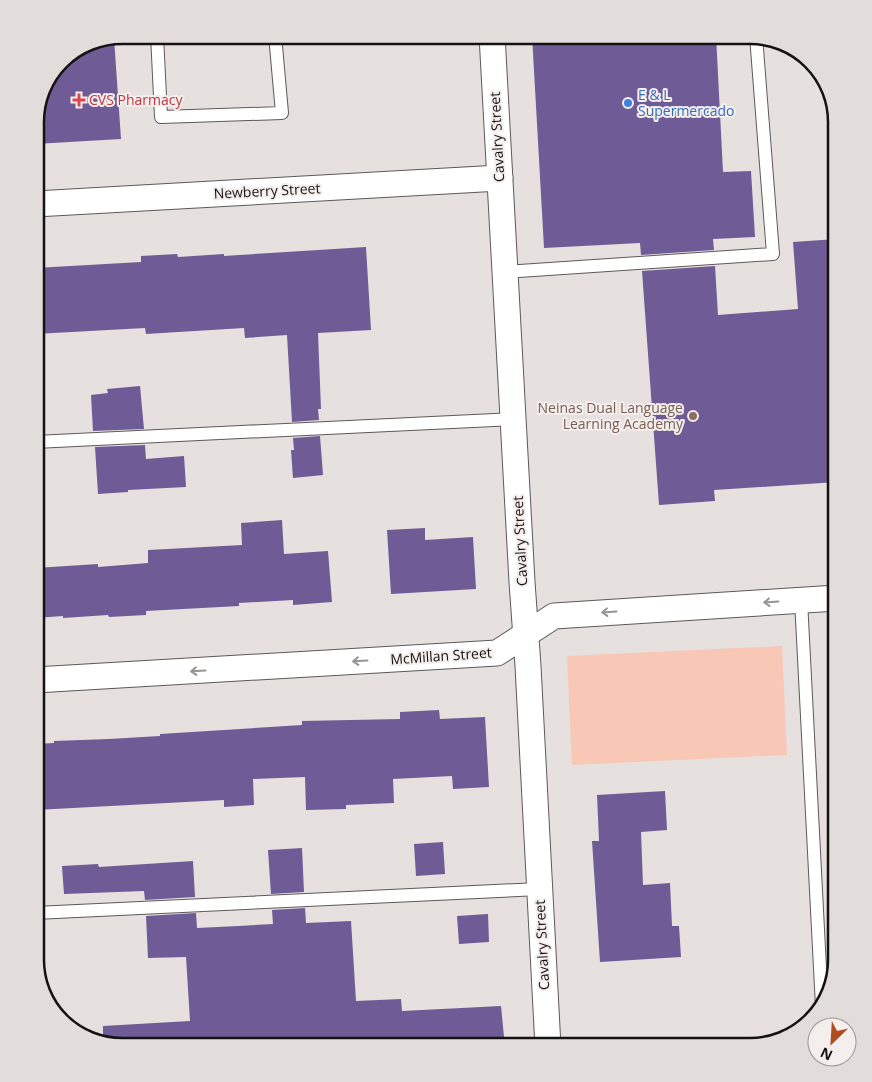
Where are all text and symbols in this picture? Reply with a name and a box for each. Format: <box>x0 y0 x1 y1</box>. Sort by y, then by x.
place label: E & L Supermercado <box>638 85 734 120</box>
place label: CVS Pharmacy <box>89 90 183 109</box>
street label: Cavalry Street <box>485 91 508 183</box>
marker: CVS Pharmacy <box>73 94 85 106</box>
marker: E & L Supermercado <box>622 97 634 109</box>
street label: Newberry Street <box>213 178 321 203</box>
place label: Neinas Dual Language Learning Academy <box>538 398 684 433</box>
marker: Neinas Dual Language Learning Academy <box>687 410 699 422</box>
street label: Cavalry Street <box>508 495 531 587</box>
one-way arrow <box>763 598 779 607</box>
one-way arrow <box>601 608 617 617</box>
street label: McMillan Street <box>390 642 492 669</box>
one-way arrow <box>353 657 369 666</box>
one-way arrow <box>190 666 206 675</box>
street label: Cavalry Street <box>530 899 553 991</box>
north arrow <box>807 1017 857 1067</box>
text: N <box>817 1043 835 1065</box>

